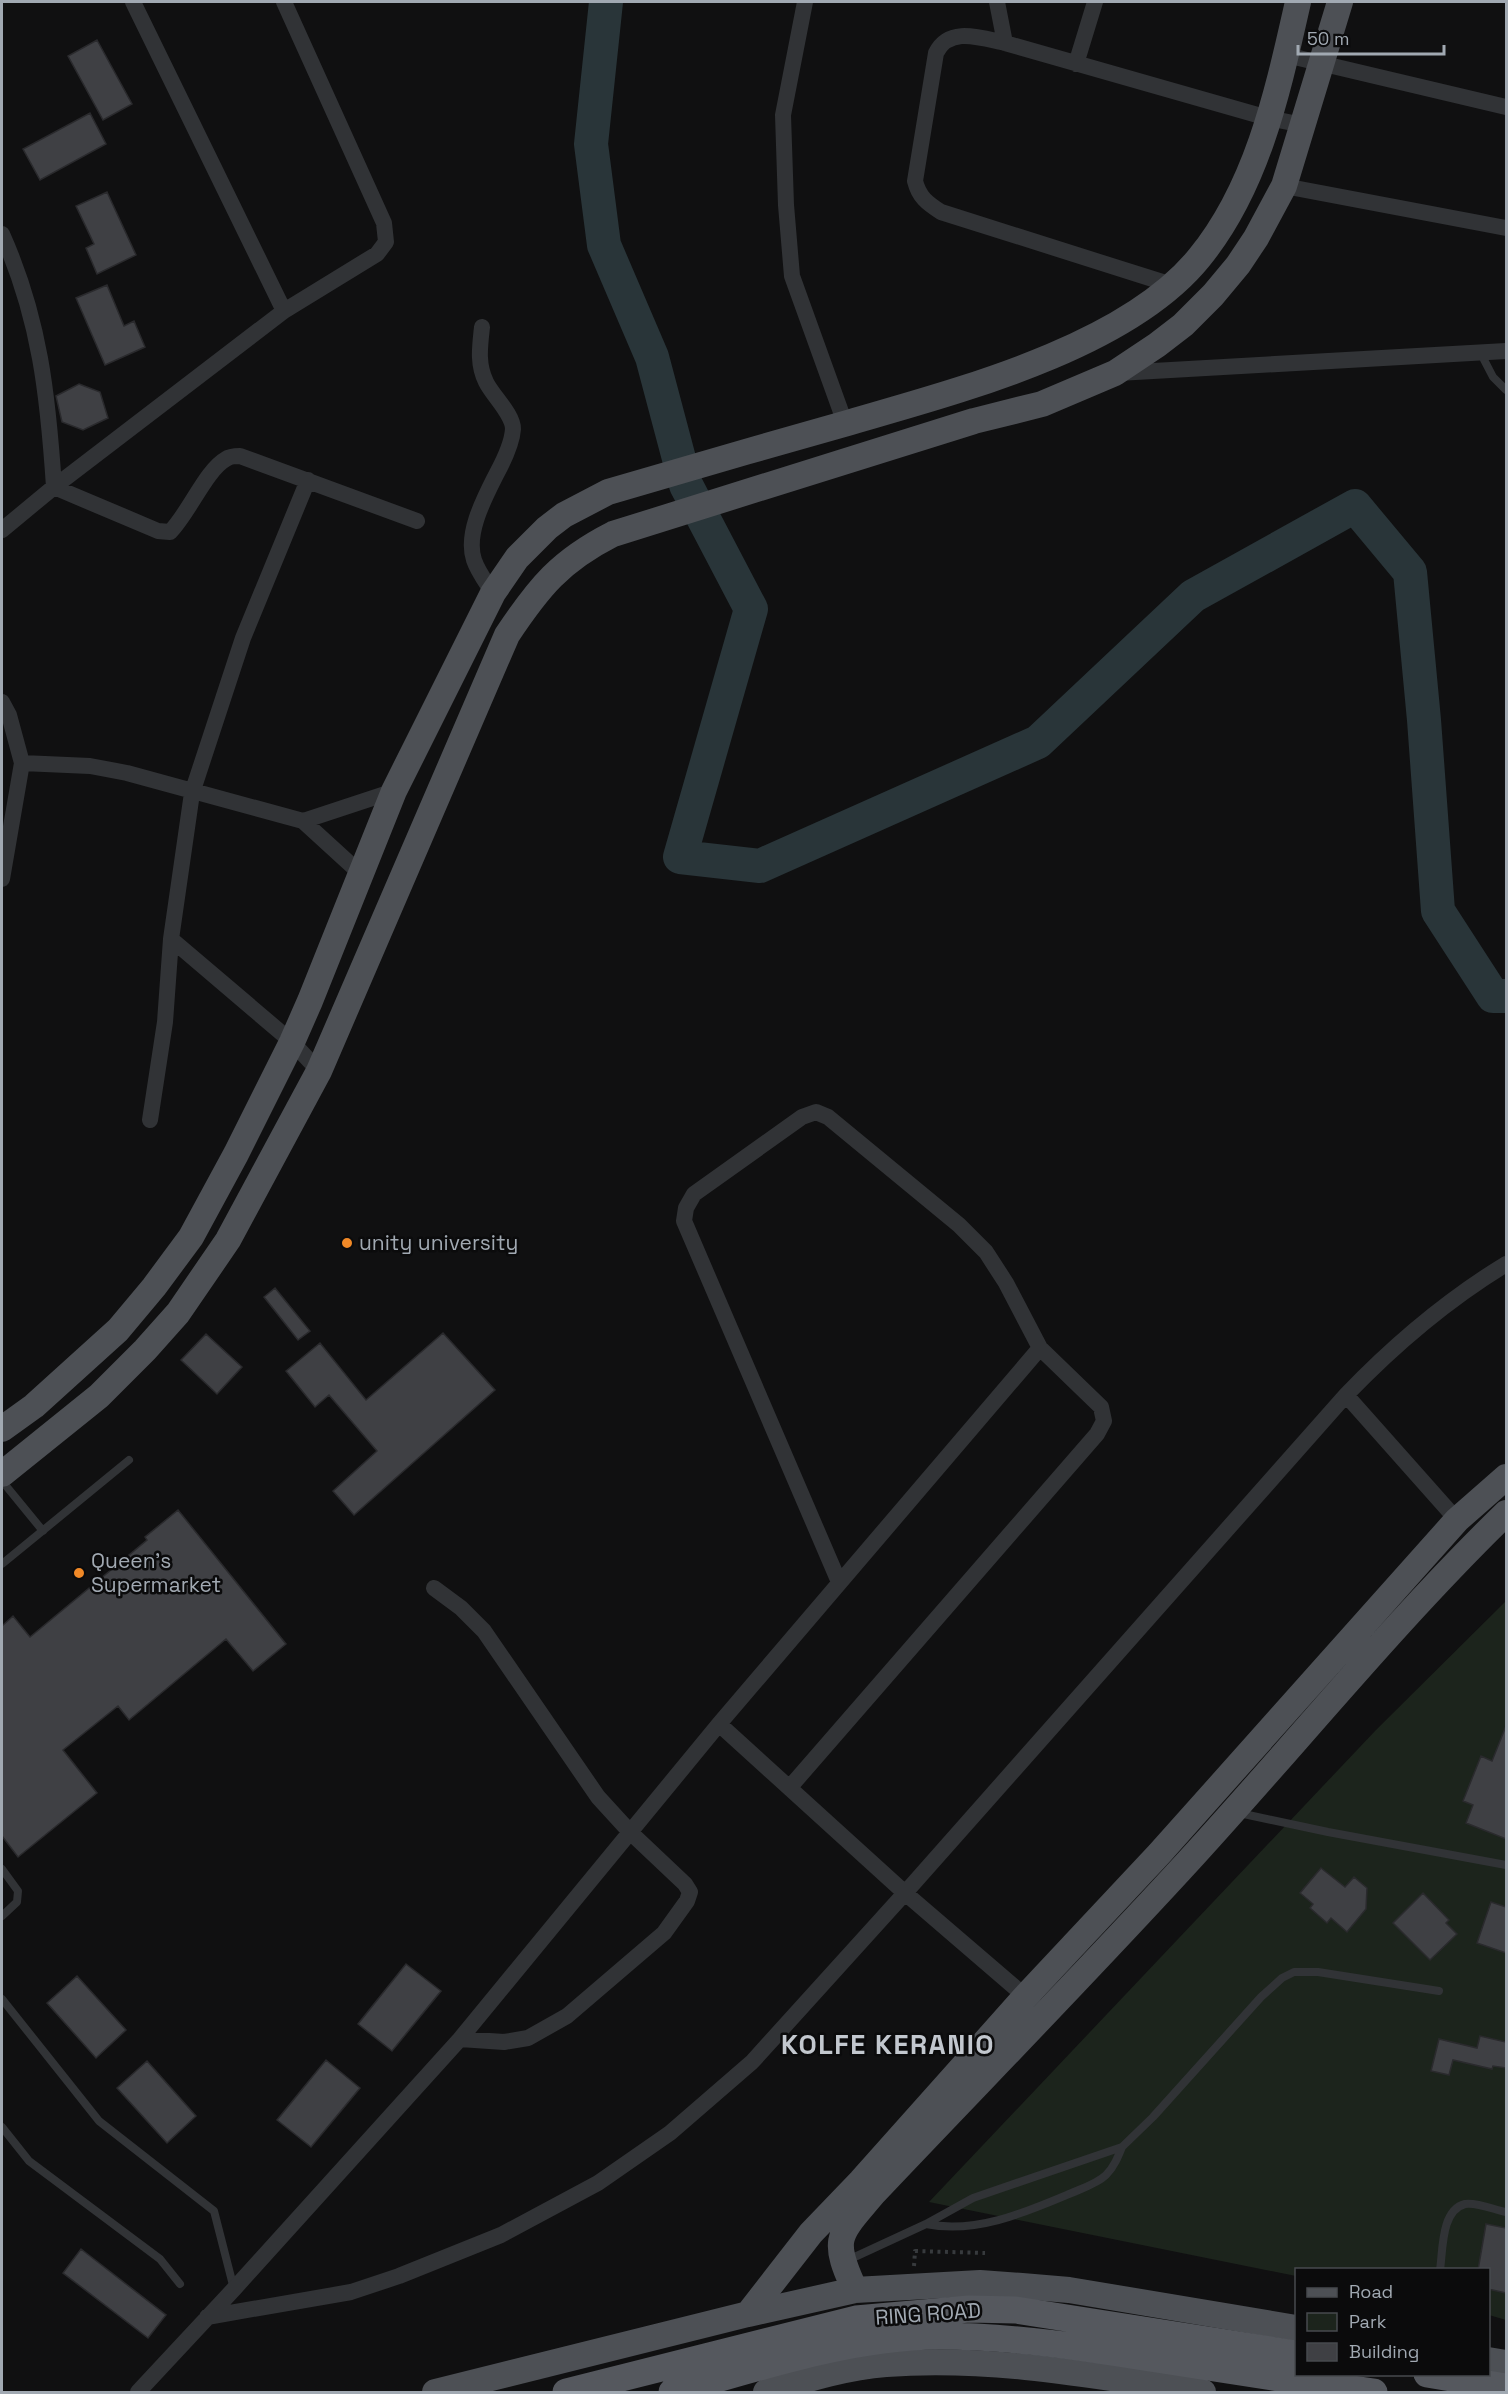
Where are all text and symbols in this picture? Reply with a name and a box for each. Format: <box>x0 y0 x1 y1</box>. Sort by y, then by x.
scale bar <box>1298 18 1444 56</box>
text: 50 m <box>1307 27 1349 50</box>
place label: unity university <box>359 1229 518 1256</box>
marker: unity university <box>340 1236 354 1250</box>
place label: Queen's Supermarket <box>91 1547 221 1598</box>
marker: Queen's Supermarket <box>72 1566 86 1580</box>
district label: KOLFE KERANIO <box>781 2027 995 2062</box>
legend <box>1295 2268 1490 2376</box>
text: Road <box>1349 2280 1393 2303</box>
street label: RING ROAD <box>874 2296 982 2331</box>
text: Park <box>1349 2310 1387 2333</box>
text: Building <box>1349 2340 1419 2363</box>

